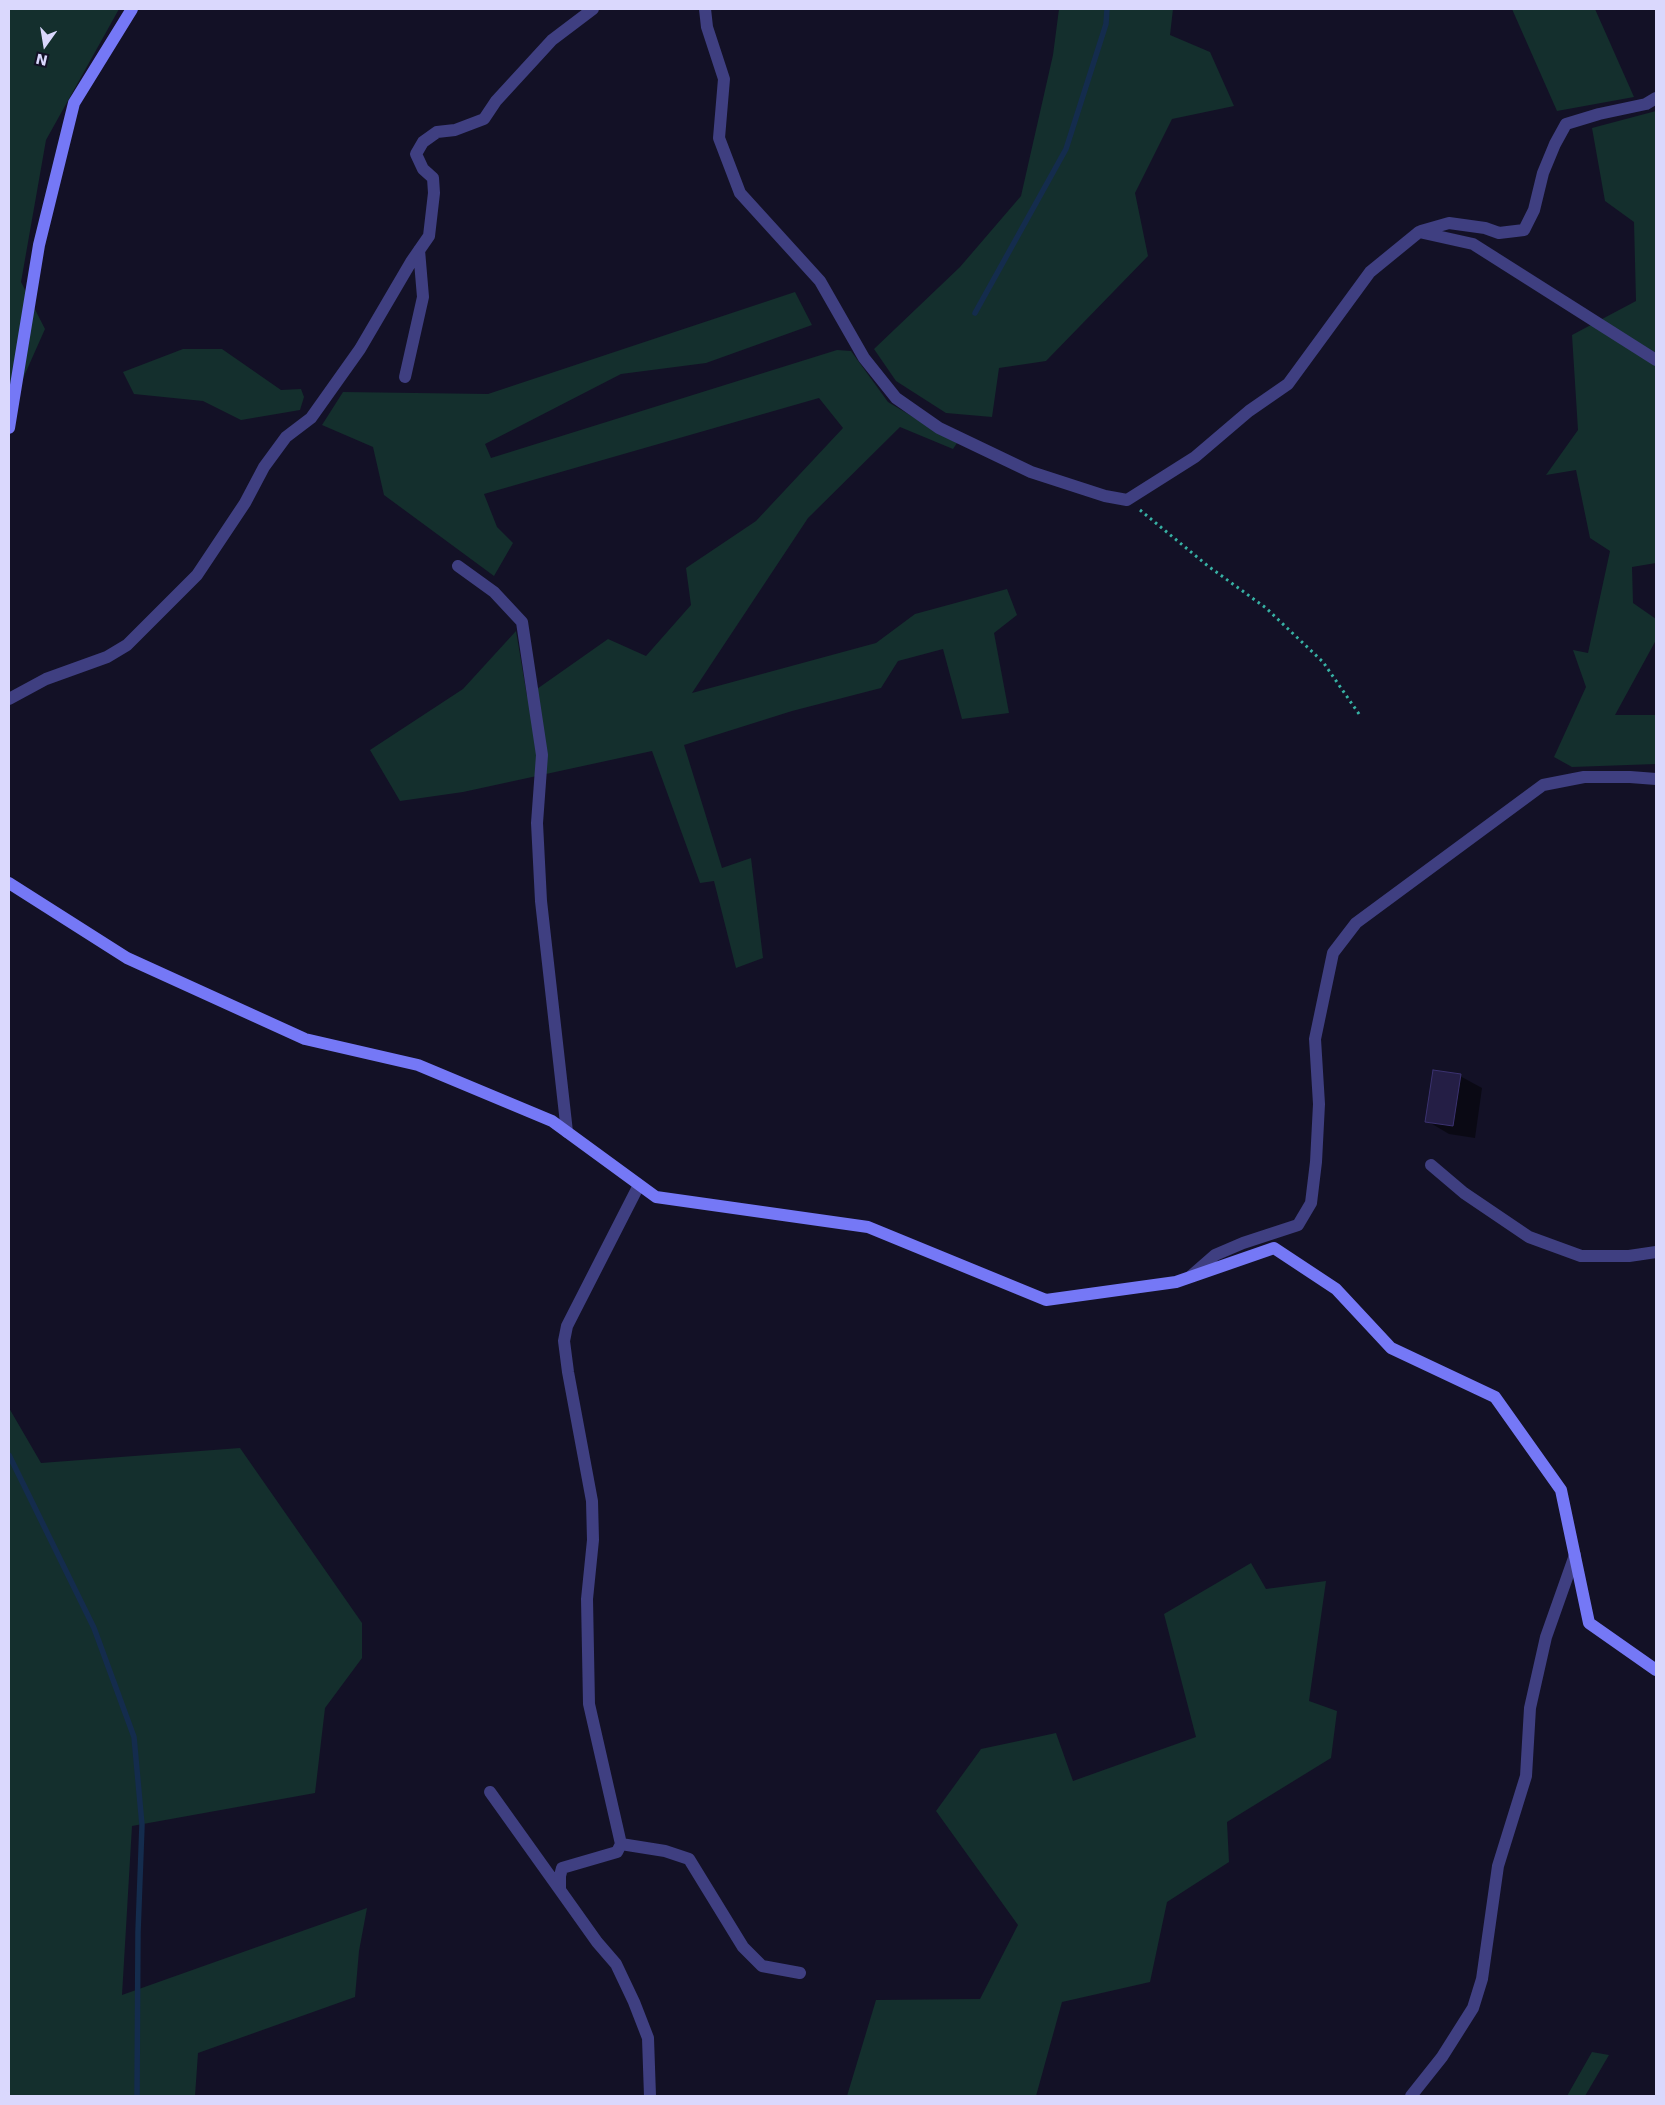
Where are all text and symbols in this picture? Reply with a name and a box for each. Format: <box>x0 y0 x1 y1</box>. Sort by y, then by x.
north arrow <box>20 20 70 70</box>
text: N <box>34 51 49 69</box>

